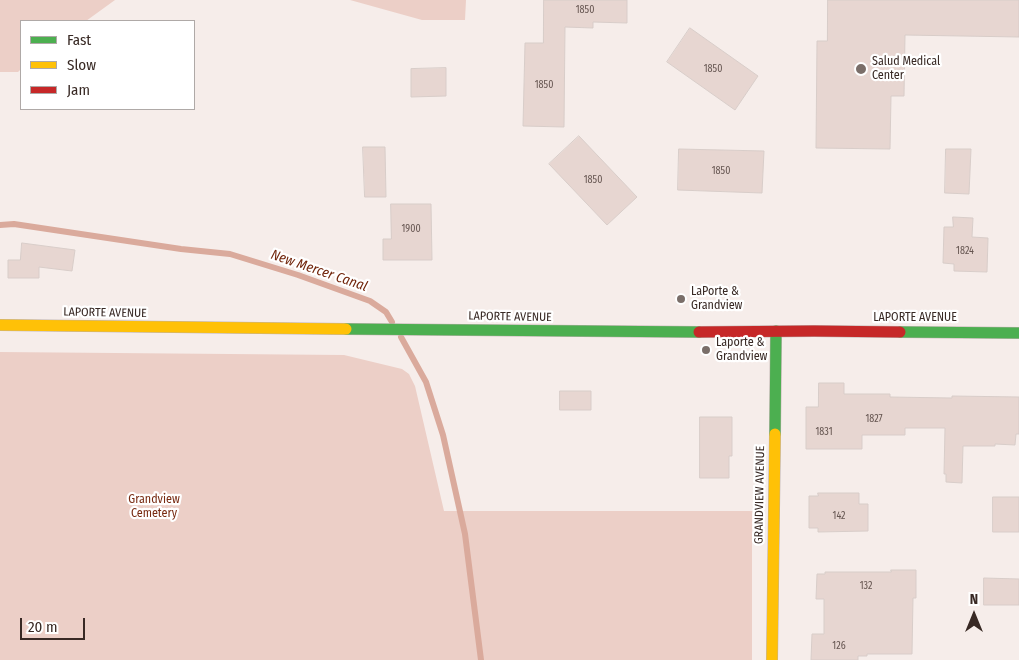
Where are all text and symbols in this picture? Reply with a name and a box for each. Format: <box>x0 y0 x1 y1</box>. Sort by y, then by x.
house number: 1850 <box>576 4 594 16</box>
legend <box>20 20 195 110</box>
text: Fast <box>67 31 91 49</box>
place label: Salud Medical Center <box>872 55 940 83</box>
text: Slow <box>67 56 96 74</box>
marker: Salud Medical Center <box>854 62 868 76</box>
house number: 1850 <box>704 63 722 75</box>
house number: 1850 <box>535 79 553 91</box>
text: Jam <box>67 81 90 99</box>
house number: 1850 <box>712 165 730 177</box>
house number: 1850 <box>584 174 602 186</box>
house number: 1900 <box>401 223 421 235</box>
house number: 1824 <box>956 245 974 257</box>
water label: New Mercer Canal <box>268 247 370 295</box>
place label: LaPorte & Grandview <box>691 285 742 313</box>
marker: LaPorte & Grandview <box>675 293 687 305</box>
street label: LAPORTE AVENUE <box>63 305 147 321</box>
street label: LAPORTE AVENUE <box>468 309 552 325</box>
street label: LAPORTE AVENUE <box>873 311 957 325</box>
place label: Laporte & Grandview <box>716 336 767 364</box>
marker: Laporte & Grandview <box>700 344 712 356</box>
house number: 1827 <box>865 413 883 425</box>
house number: 1831 <box>815 426 833 438</box>
street label: GRANDVIEW AVENUE <box>752 446 768 544</box>
park label: Grandview Cemetery <box>128 493 180 521</box>
house number: 142 <box>832 510 846 522</box>
house number: 132 <box>860 580 872 592</box>
north arrow <box>949 590 999 640</box>
text: N <box>970 591 978 608</box>
scale bar <box>22 608 88 640</box>
text: 20 m <box>28 618 58 636</box>
house number: 126 <box>832 640 846 652</box>

